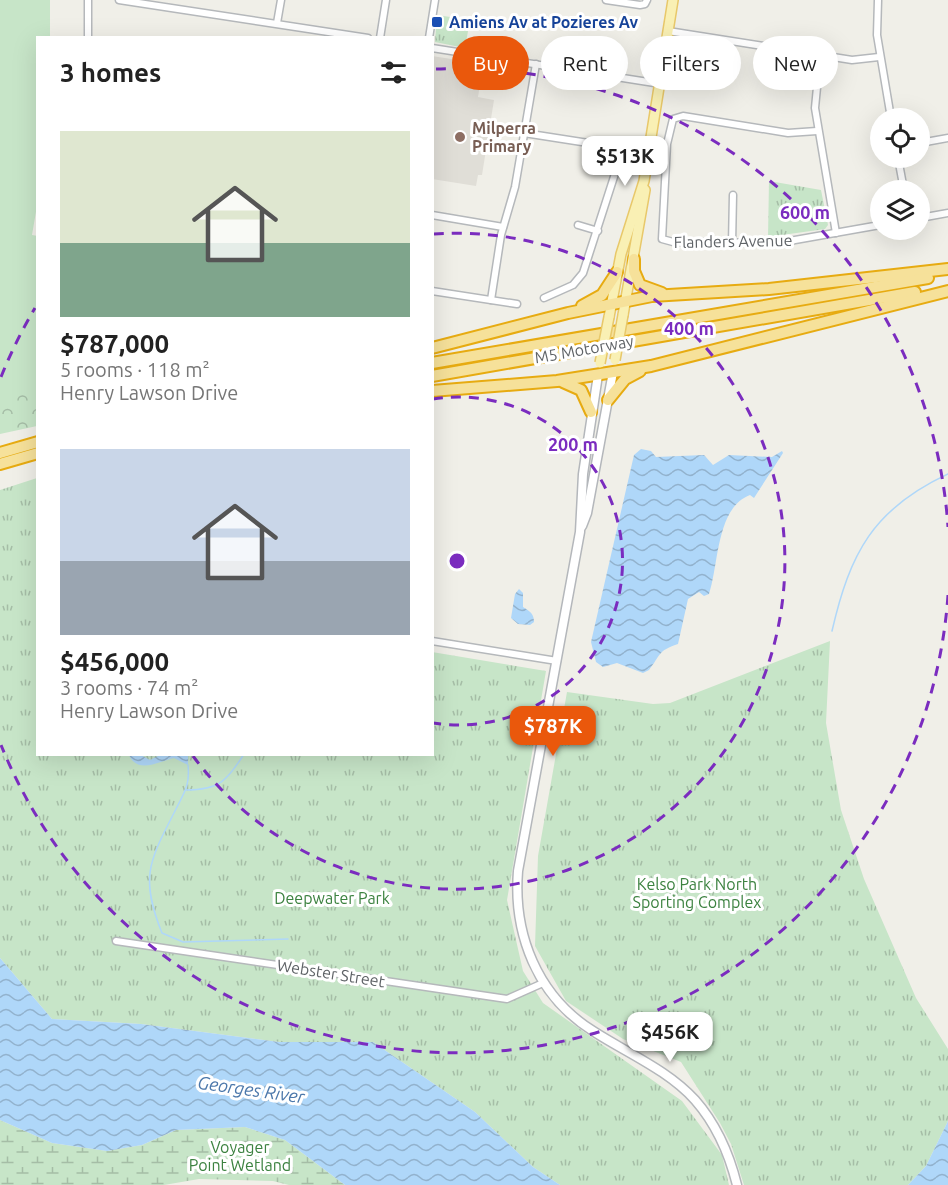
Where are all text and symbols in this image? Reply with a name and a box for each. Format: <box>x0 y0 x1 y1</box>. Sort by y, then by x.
place label: Amiens Av at Pozieres Av <box>449 13 639 31</box>
marker: Amiens Av at Pozieres Av <box>430 15 444 29</box>
chip: Buy <box>452 36 529 90</box>
chip: Rent <box>541 36 628 90</box>
chip: Filters <box>640 36 741 90</box>
chip: New <box>753 36 838 90</box>
icon: filters <box>377 56 410 89</box>
text: 3 homes <box>60 58 161 87</box>
map controls <box>870 108 930 240</box>
button: locate <box>870 108 930 168</box>
place label: Milperra Primary <box>472 119 536 155</box>
marker: Milperra Primary <box>453 130 467 144</box>
pin: $513K <box>583 136 667 187</box>
text: $513K <box>596 144 654 167</box>
icon: home <box>181 170 289 278</box>
button: layers <box>870 180 930 240</box>
text: 600 m <box>780 202 830 222</box>
street label: Flanders Avenue <box>673 231 793 251</box>
text: 400 m <box>664 318 714 338</box>
text: $787,000 <box>60 329 169 358</box>
street label: M5 Motorway <box>533 331 635 367</box>
text: 5 rooms · 118 m² <box>60 358 210 381</box>
text: Henry Lawson Drive <box>60 381 238 404</box>
text: 200 m <box>548 434 598 454</box>
icon: home <box>181 488 289 596</box>
centre of rings <box>447 551 467 571</box>
text: $456,000 <box>60 647 169 676</box>
text: 3 rooms · 74 m² <box>60 676 198 699</box>
text: Henry Lawson Drive <box>60 699 238 722</box>
pin: $787K <box>511 706 595 757</box>
text: $787K <box>524 714 582 737</box>
park label: Kelso Park North Sporting Complex <box>633 875 761 911</box>
park label: Deepwater Park <box>274 889 390 907</box>
street label: Webster Street <box>276 956 387 991</box>
pin: $456K <box>628 1012 712 1063</box>
text: $456K <box>641 1020 699 1043</box>
water label: Georges River <box>196 1072 307 1107</box>
park label: Voyager Point Wetland <box>189 1138 291 1174</box>

